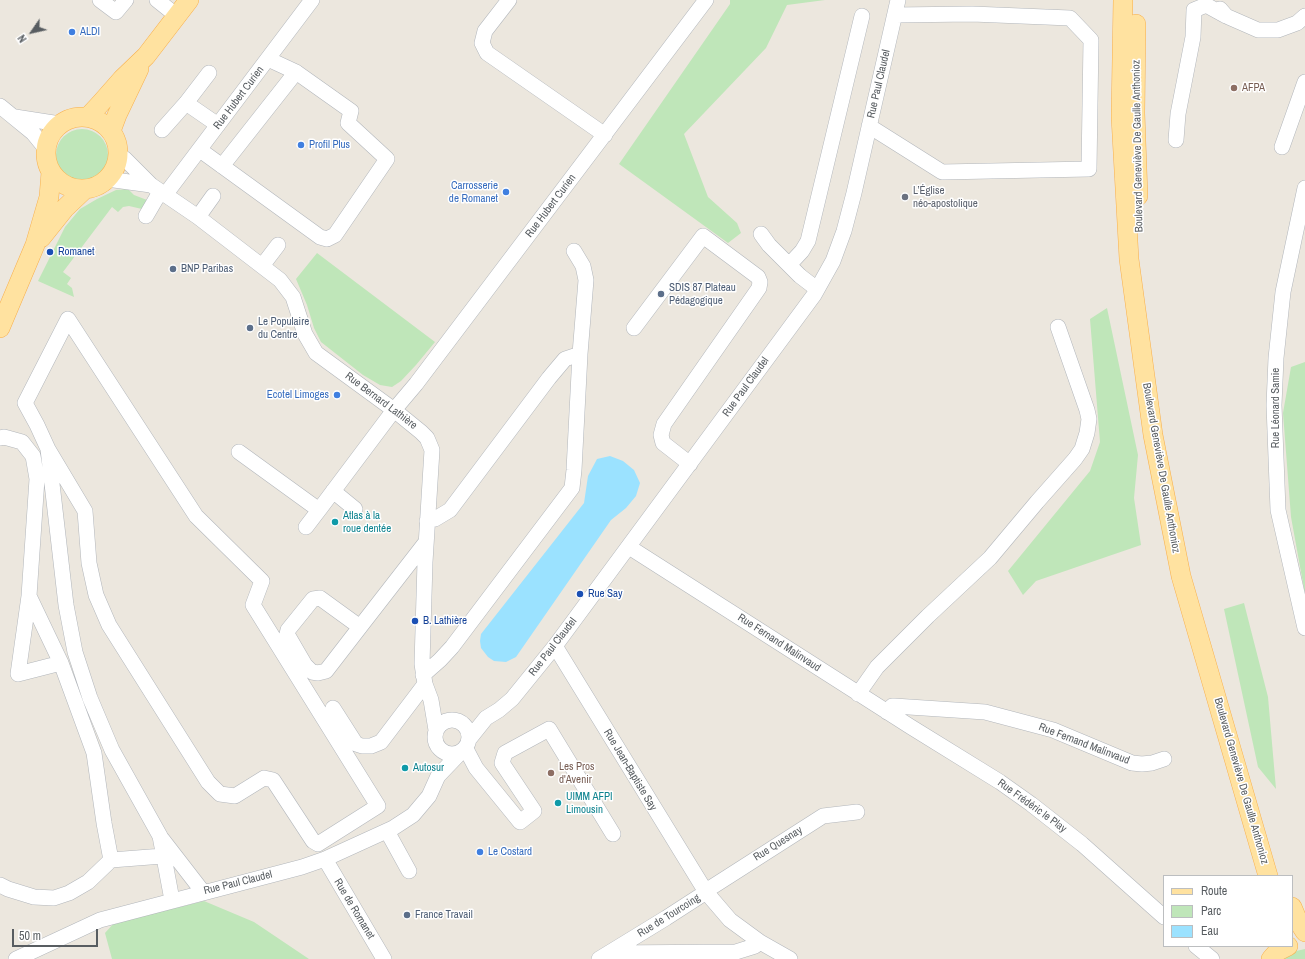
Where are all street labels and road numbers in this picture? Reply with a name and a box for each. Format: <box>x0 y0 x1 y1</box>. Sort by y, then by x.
street label: Rue Paul Claudel <box>865 48 893 120</box>
street label: Boulevard Geneviève De Gaulle Anthonioz <box>1130 60 1146 232</box>
street label: Rue Hubert Curien <box>211 64 267 132</box>
street label: Rue Hubert Curien <box>523 172 579 240</box>
street label: Rue Paul Claudel <box>720 355 772 419</box>
street label: Rue Léonard Samie <box>1269 368 1283 448</box>
street label: Rue Bernard Lathière <box>342 370 420 432</box>
street label: Boulevard Geneviève De Gaulle Anthonioz <box>1140 382 1182 554</box>
street label: Rue Fernand Malinvaud <box>735 611 823 675</box>
street label: Rue Paul Claudel <box>526 615 580 679</box>
street label: Boulevard Geneviève De Gaulle Anthonioz <box>1211 696 1271 866</box>
street label: Rue Fernand Malinvaud <box>1037 721 1131 767</box>
street label: Rue Jean-Baptiste Say <box>600 727 660 813</box>
street label: Rue Frédéric le Play <box>995 776 1069 836</box>
street label: Rue Quesnay <box>751 824 805 864</box>
street label: Rue Paul Claudel <box>202 868 274 898</box>
street label: Rue de Romanet <box>331 876 377 942</box>
street label: Rue de Tourcoing <box>635 892 703 940</box>

